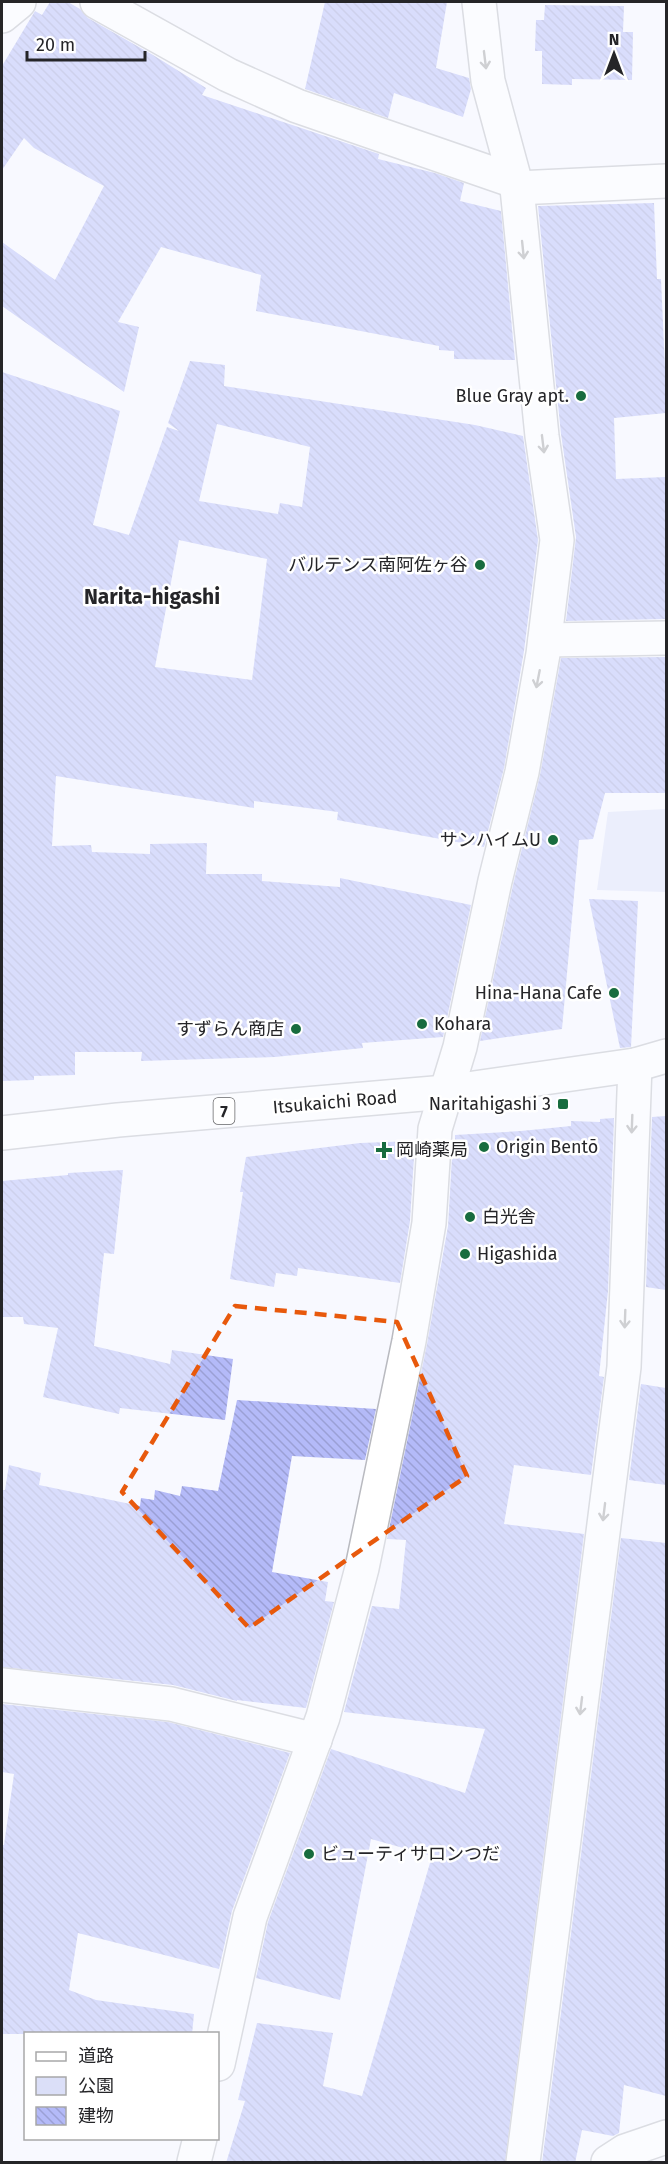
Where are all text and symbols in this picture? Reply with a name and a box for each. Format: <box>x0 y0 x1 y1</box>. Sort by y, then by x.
scale bar <box>27 24 146 62</box>
north arrow <box>584 24 644 84</box>
text: N <box>609 30 619 49</box>
text: 20 m <box>36 34 75 56</box>
one-way arrow <box>480 49 491 69</box>
one-way arrow <box>518 240 529 260</box>
place label: Blue Gray apt. <box>456 385 569 407</box>
marker: Blue Gray apt. <box>574 389 588 403</box>
one-way arrow <box>538 434 549 454</box>
place label: バルテンス南阿佐ヶ谷 <box>288 554 468 576</box>
marker: バルテンス南阿佐ヶ谷 <box>473 558 487 572</box>
district label: Narita-higashi <box>84 584 220 610</box>
one-way arrow <box>532 669 543 688</box>
place label: サンハイムU <box>440 829 541 851</box>
marker: サンハイムU <box>546 833 560 847</box>
place label: Hina-Hana Cafe <box>475 982 602 1004</box>
marker: Hina-Hana Cafe <box>607 986 621 1000</box>
place label: Kohara <box>434 1013 491 1035</box>
marker: Kohara <box>415 1017 429 1031</box>
place label: すずらん商店 <box>176 1018 284 1040</box>
marker: すずらん商店 <box>289 1022 303 1036</box>
street label: Itsukaichi Road <box>272 1086 398 1118</box>
place label: Naritahigashi 3 <box>429 1093 551 1115</box>
marker: Naritahigashi 3 <box>556 1097 570 1111</box>
road number: 7 <box>214 1098 234 1124</box>
one-way arrow <box>627 1113 638 1133</box>
place label: Origin Bentō <box>496 1136 598 1158</box>
place label: 岡崎薬局 <box>396 1139 468 1161</box>
marker: Origin Bentō <box>477 1140 491 1154</box>
marker: 岡崎薬局 <box>377 1143 391 1157</box>
place label: 白光舎 <box>482 1206 536 1228</box>
marker: 白光舎 <box>463 1210 477 1224</box>
place label: Higashida <box>477 1243 558 1265</box>
marker: Higashida <box>458 1247 472 1261</box>
one-way arrow <box>620 1308 631 1328</box>
one-way arrow <box>599 1502 610 1522</box>
one-way arrow <box>575 1696 586 1715</box>
place label: ビューティサロンつだ <box>321 1843 500 1865</box>
marker: ビューティサロンつだ <box>302 1847 316 1861</box>
legend <box>24 2032 219 2140</box>
text: 道路 <box>78 2045 114 2067</box>
text: 公園 <box>78 2075 114 2097</box>
text: 建物 <box>78 2105 114 2127</box>

